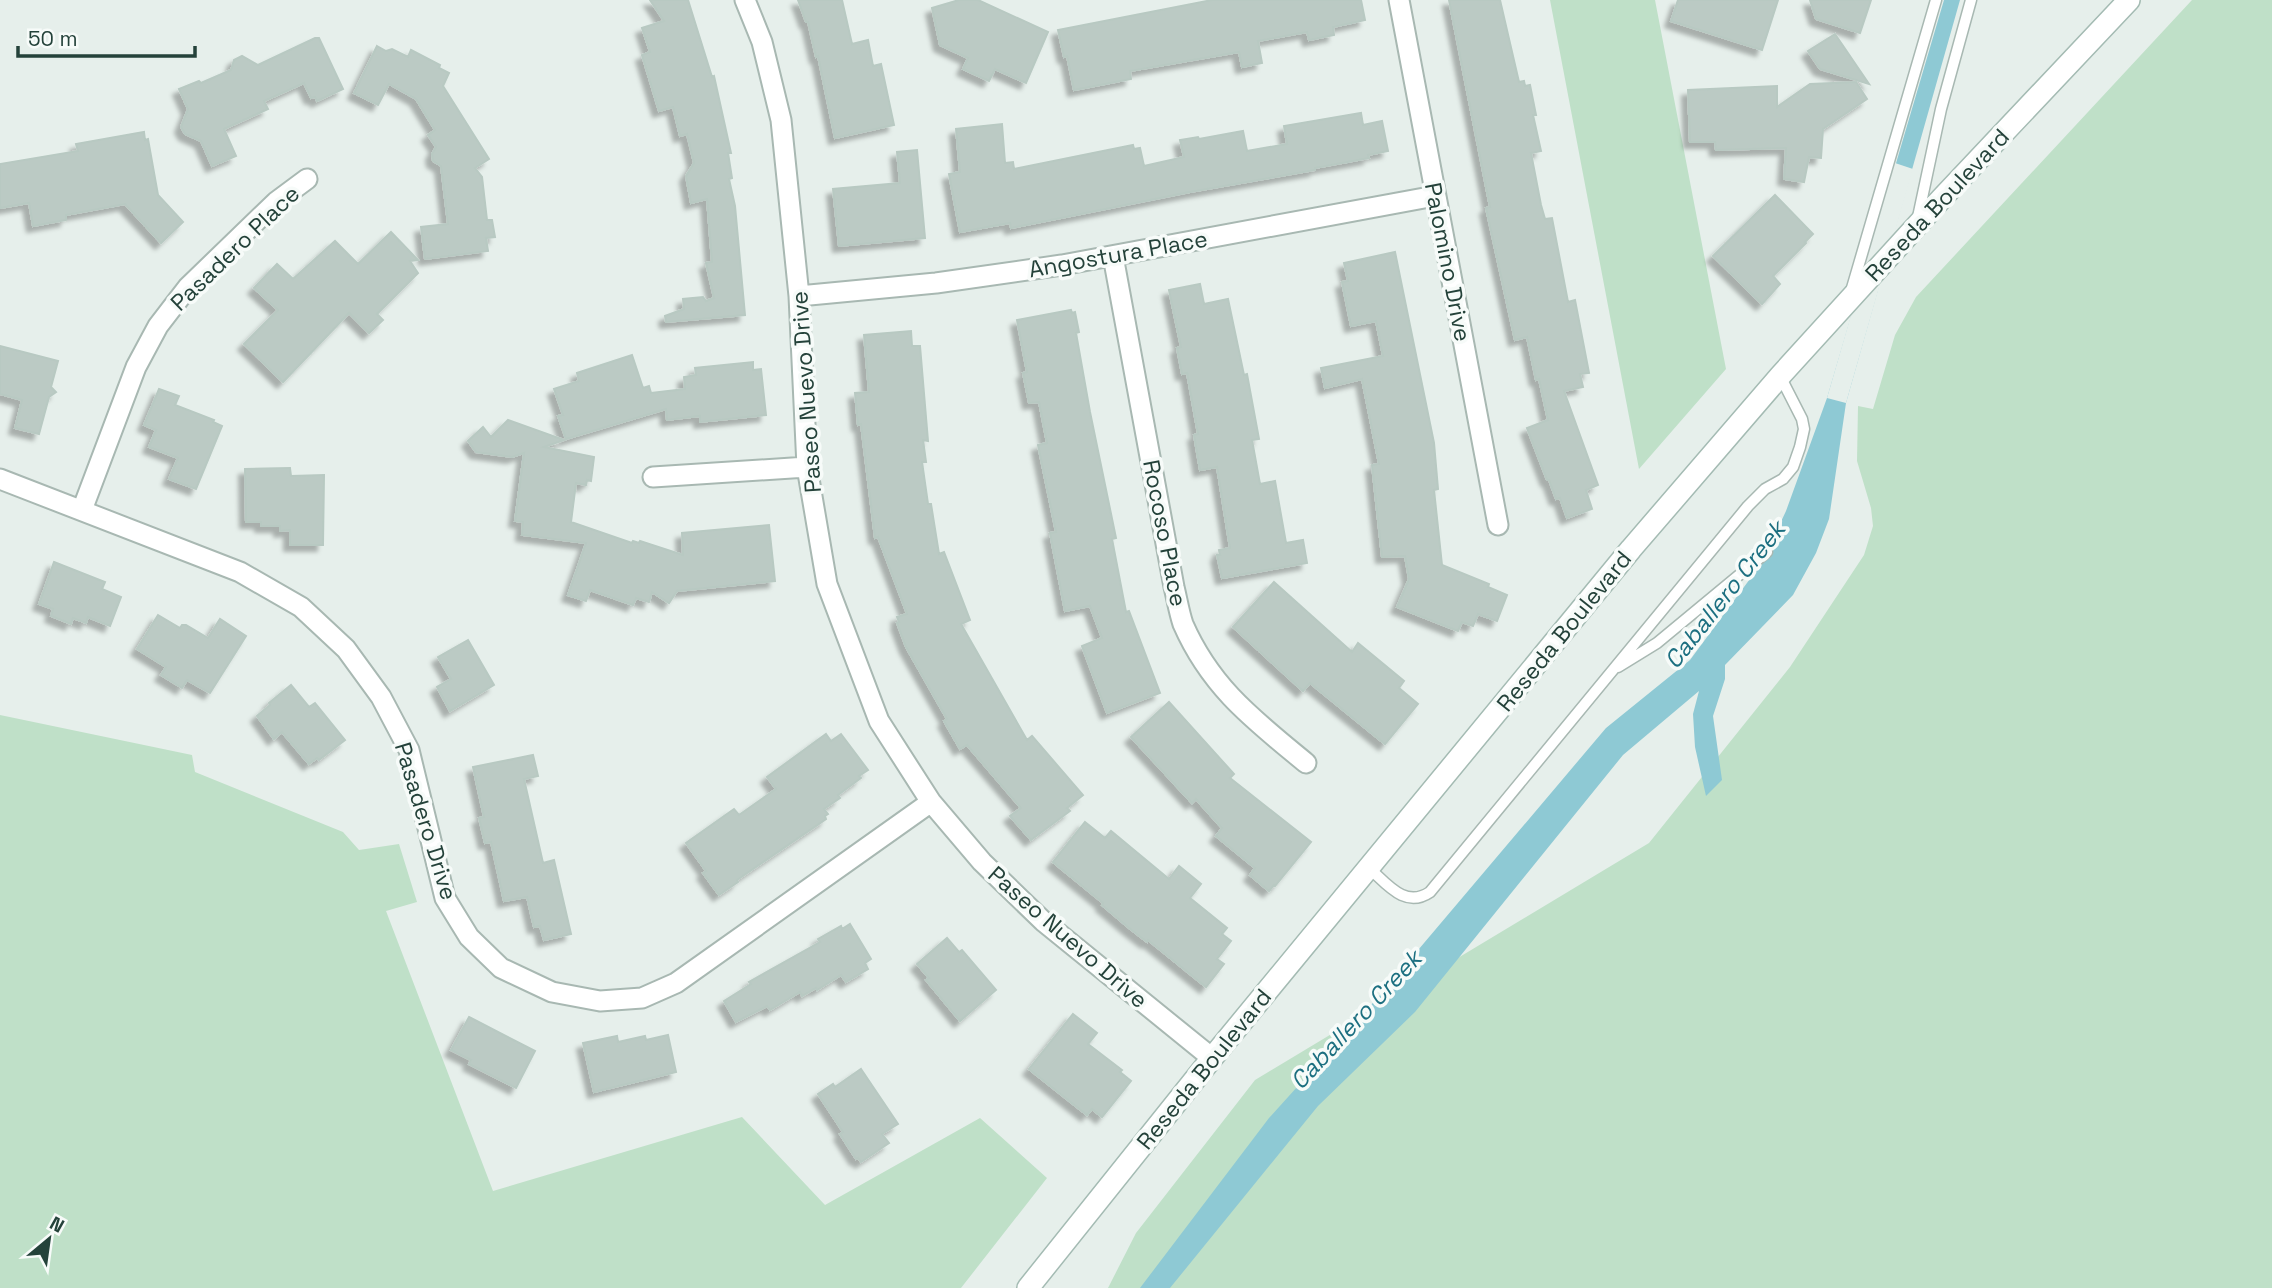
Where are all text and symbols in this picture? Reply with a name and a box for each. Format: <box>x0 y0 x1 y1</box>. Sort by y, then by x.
scale bar <box>18 14 194 58</box>
text: 50 m <box>28 25 78 52</box>
street label: Reseda Boulevard <box>1858 122 2016 288</box>
street label: Pasadero Place <box>164 179 306 317</box>
street label: Palomino Drive <box>1418 180 1478 344</box>
street label: Angostura Place <box>1026 223 1210 285</box>
street label: Paseo Nuevo Drive <box>784 290 828 494</box>
street label: Rocoso Place <box>1136 457 1194 609</box>
water label: Caballero Creek <box>1657 512 1794 675</box>
street label: Reseda Boulevard <box>1490 544 1638 718</box>
street label: Pasadero Drive <box>388 738 464 904</box>
street label: Paseo Nuevo Drive <box>982 859 1154 1015</box>
water label: Caballero Creek <box>1283 941 1430 1096</box>
street label: Reseda Boulevard <box>1130 982 1278 1156</box>
north arrow <box>14 1204 84 1274</box>
text: N <box>45 1211 69 1239</box>

